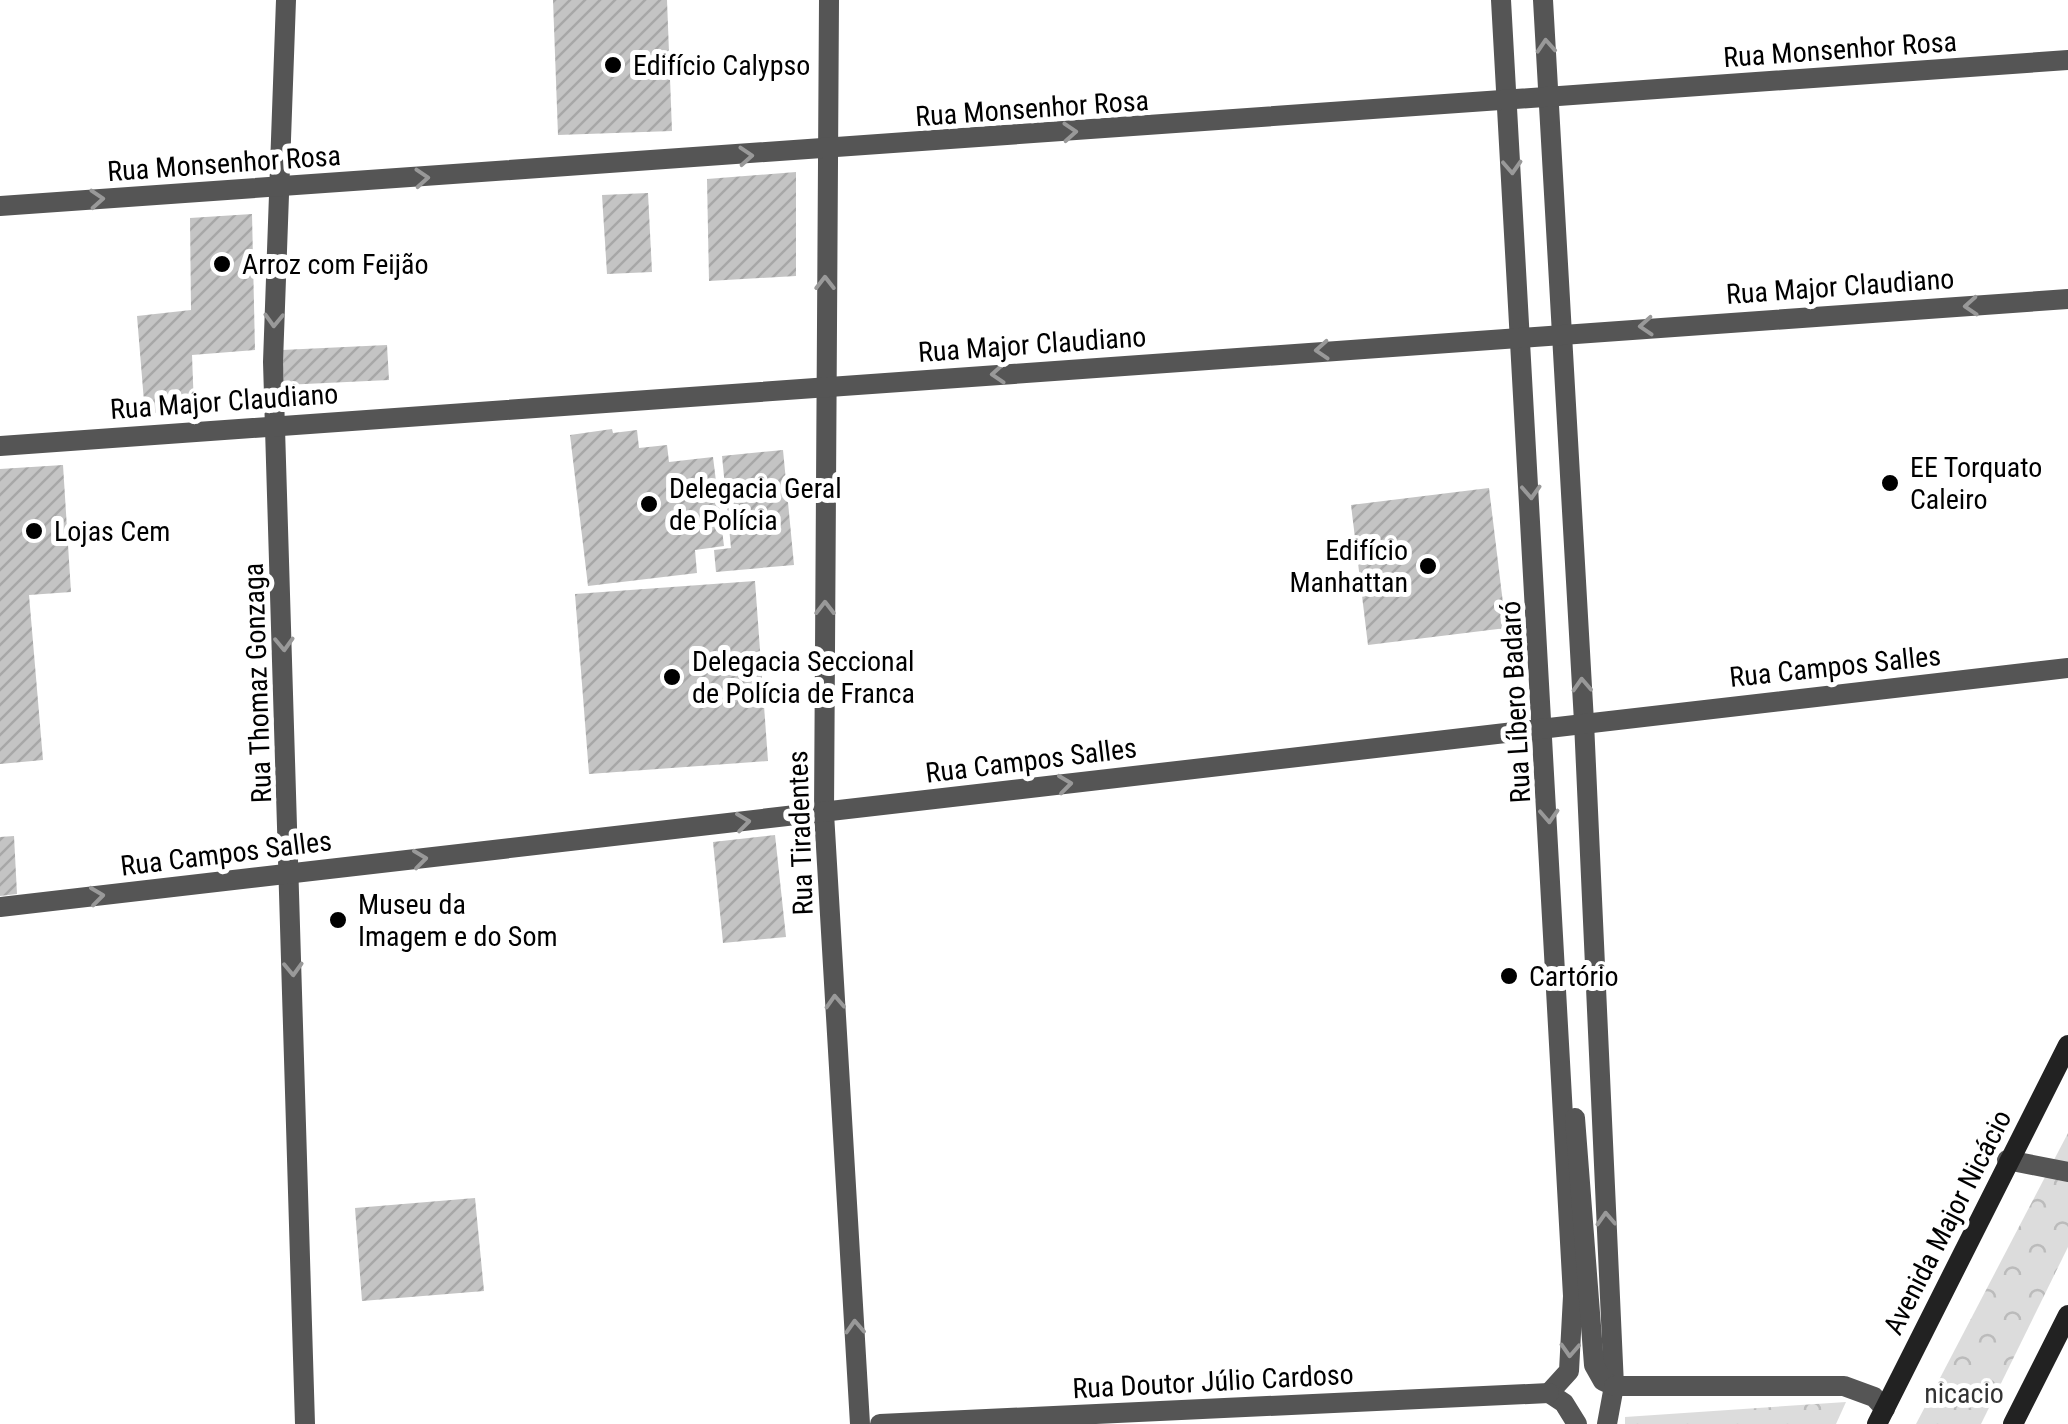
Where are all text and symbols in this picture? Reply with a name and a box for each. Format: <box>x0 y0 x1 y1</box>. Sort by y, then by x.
street label: Rua Monsenhor Rosa <box>1722 25 1958 74</box>
one-way arrow <box>1536 37 1557 53</box>
place label: Edifício Calypso <box>633 49 810 82</box>
marker: Edifício Calypso <box>602 54 624 76</box>
street label: Rua Monsenhor Rosa <box>914 84 1150 133</box>
one-way arrow <box>1062 122 1078 144</box>
street label: Rua Monsenhor Rosa <box>106 139 342 188</box>
one-way arrow <box>738 145 754 167</box>
one-way arrow <box>1501 160 1522 176</box>
one-way arrow <box>414 167 430 189</box>
one-way arrow <box>90 189 106 211</box>
place label: Arroz com Feijão <box>242 248 428 281</box>
marker: Arroz com Feijão <box>211 253 233 275</box>
street label: Rua Major Claudiano <box>1725 262 1955 311</box>
one-way arrow <box>814 274 836 290</box>
one-way arrow <box>1962 294 1978 316</box>
one-way arrow <box>264 312 285 328</box>
one-way arrow <box>1638 315 1654 336</box>
street label: Rua Major Claudiano <box>917 320 1147 369</box>
one-way arrow <box>1314 339 1330 360</box>
one-way arrow <box>990 363 1006 384</box>
street label: Rua Major Claudiano <box>109 377 339 426</box>
place label: EE Torquato Caleiro <box>1910 451 2042 516</box>
place label: Delegacia Geral de Polícia <box>669 472 842 537</box>
marker: EE Torquato Caleiro <box>1879 472 1901 494</box>
one-way arrow <box>1520 484 1541 500</box>
marker: Delegacia Geral de Polícia <box>638 493 660 515</box>
place label: Lojas Cem <box>54 515 170 548</box>
marker: Lojas Cem <box>23 520 45 542</box>
place label: Edifício Manhattan <box>1289 534 1408 599</box>
marker: Edifício Manhattan <box>1417 555 1439 577</box>
street label: Rua Thomaz Gonzaga <box>237 562 278 804</box>
one-way arrow <box>814 599 836 614</box>
street label: Rua Líbero Badaró <box>1494 600 1537 804</box>
one-way arrow <box>273 637 294 653</box>
street label: Rua Campos Salles <box>1728 639 1942 694</box>
place label: Delegacia Seccional de Polícia de Franca <box>692 645 915 710</box>
marker: Delegacia Seccional de Polícia de Franca <box>661 666 683 688</box>
one-way arrow <box>1572 676 1593 692</box>
street label: Rua Campos Salles <box>924 731 1138 790</box>
street label: Rua Tiradentes <box>781 750 820 916</box>
one-way arrow <box>1058 774 1074 795</box>
one-way arrow <box>1538 809 1559 825</box>
one-way arrow <box>735 812 751 833</box>
street label: Rua Campos Salles <box>119 824 333 883</box>
one-way arrow <box>412 849 428 870</box>
one-way arrow <box>89 886 105 907</box>
place label: Museu da Imagem e do Som <box>358 888 558 953</box>
marker: Museu da Imagem e do Som <box>327 909 349 931</box>
place label: Cartório <box>1529 960 1619 993</box>
one-way arrow <box>283 962 304 978</box>
marker: Cartório <box>1498 965 1520 987</box>
one-way arrow <box>825 994 846 1010</box>
street label: Avenida Major Nicácio <box>1877 1104 2018 1340</box>
one-way arrow <box>1596 1211 1617 1227</box>
one-way arrow <box>844 1318 866 1334</box>
one-way arrow <box>1560 1343 1581 1359</box>
street label: Rua Doutor Júlio Cardoso <box>1072 1358 1354 1405</box>
park label: nicacio <box>1924 1377 2004 1410</box>

